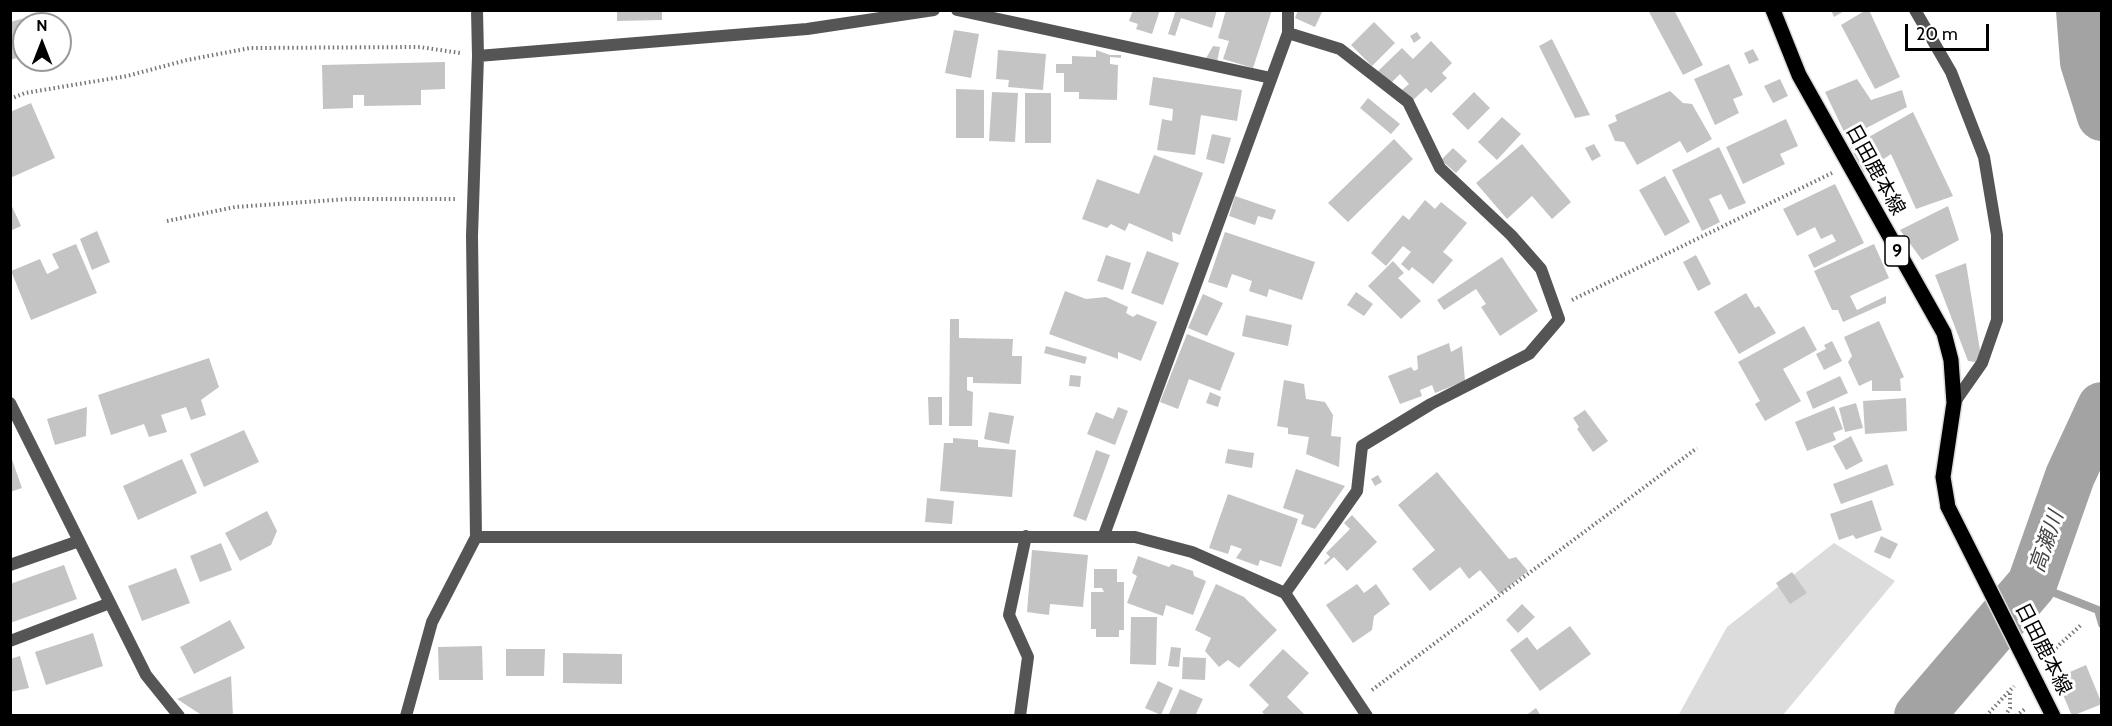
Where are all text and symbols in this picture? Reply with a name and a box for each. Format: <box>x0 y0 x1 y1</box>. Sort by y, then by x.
north arrow <box>12 12 72 72</box>
scale bar <box>1908 12 1992 50</box>
text: N <box>36 16 48 35</box>
text: 20 m <box>1916 23 1958 45</box>
street label: 日田鹿本線 <box>1840 120 1910 220</box>
road number: 9 <box>1885 236 1909 266</box>
water label: 高瀬川 <box>2025 508 2069 576</box>
street label: 日田鹿本線 <box>2010 599 2076 699</box>

